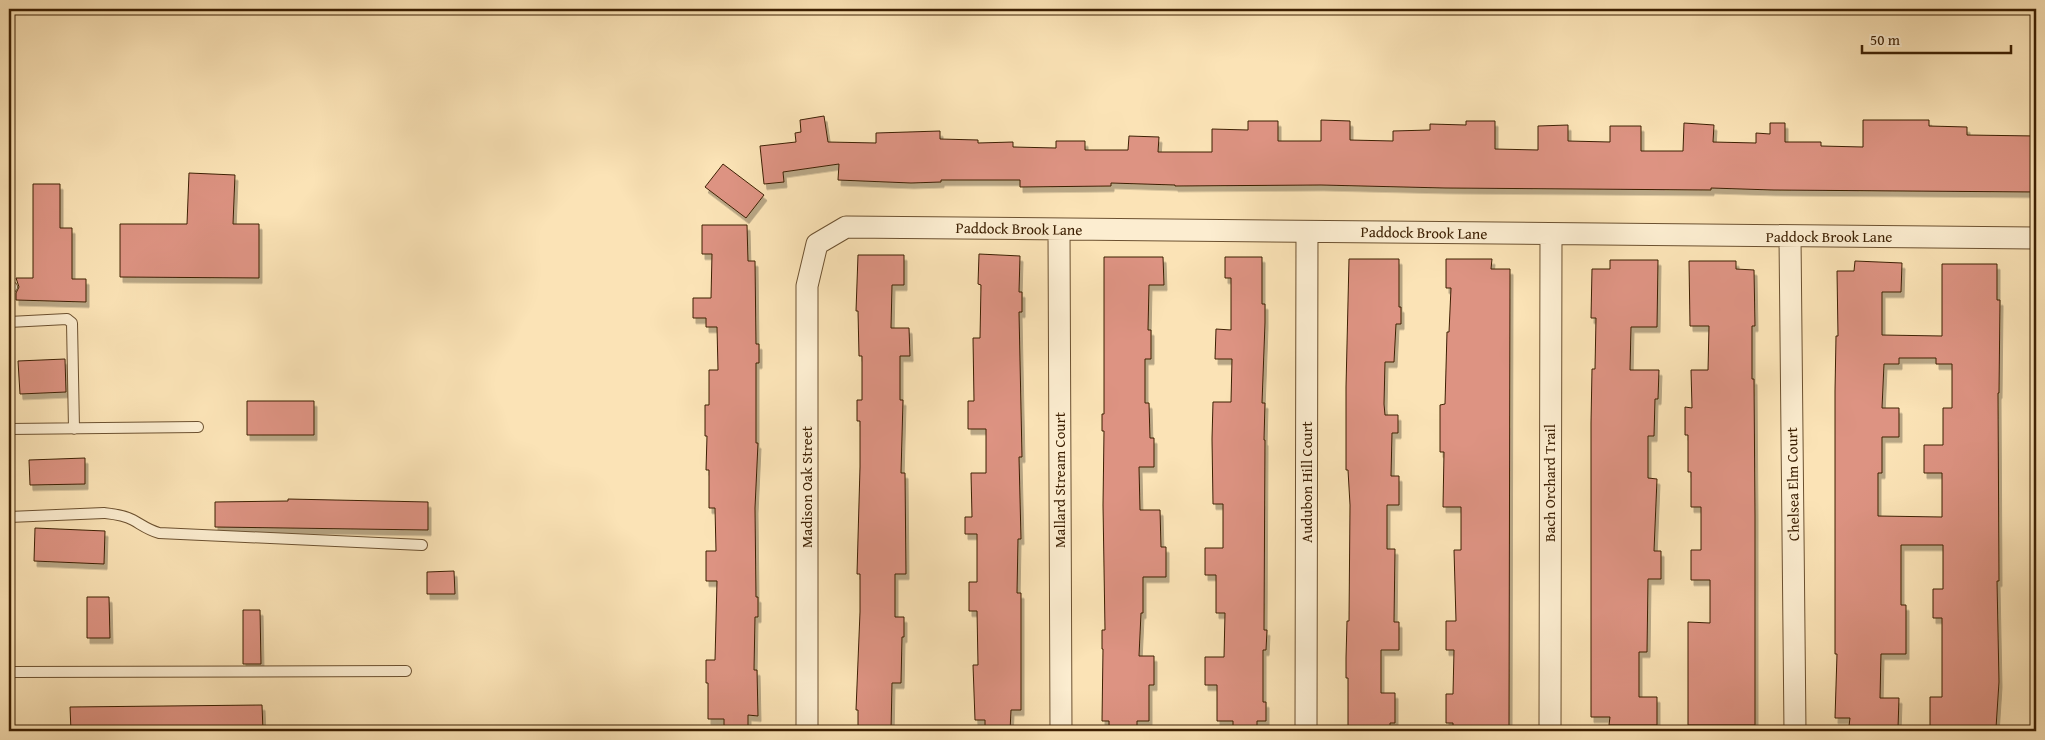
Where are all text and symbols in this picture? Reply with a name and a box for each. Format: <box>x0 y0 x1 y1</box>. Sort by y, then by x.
scale bar <box>1862 22 2011 54</box>
text: 50 m <box>1870 29 1901 50</box>
street label: Paddock Brook Lane <box>955 217 1083 240</box>
street label: Paddock Brook Lane <box>1360 221 1488 244</box>
street label: Paddock Brook Lane <box>1766 226 1892 247</box>
street label: Mallard Stream Court <box>1049 411 1070 548</box>
street label: Audubon Hill Court <box>1296 420 1317 543</box>
street label: Bach Orchard Trail <box>1539 424 1560 542</box>
street label: Madison Oak Street <box>796 425 817 548</box>
street label: Chelsea Elm Court <box>1781 426 1804 541</box>

